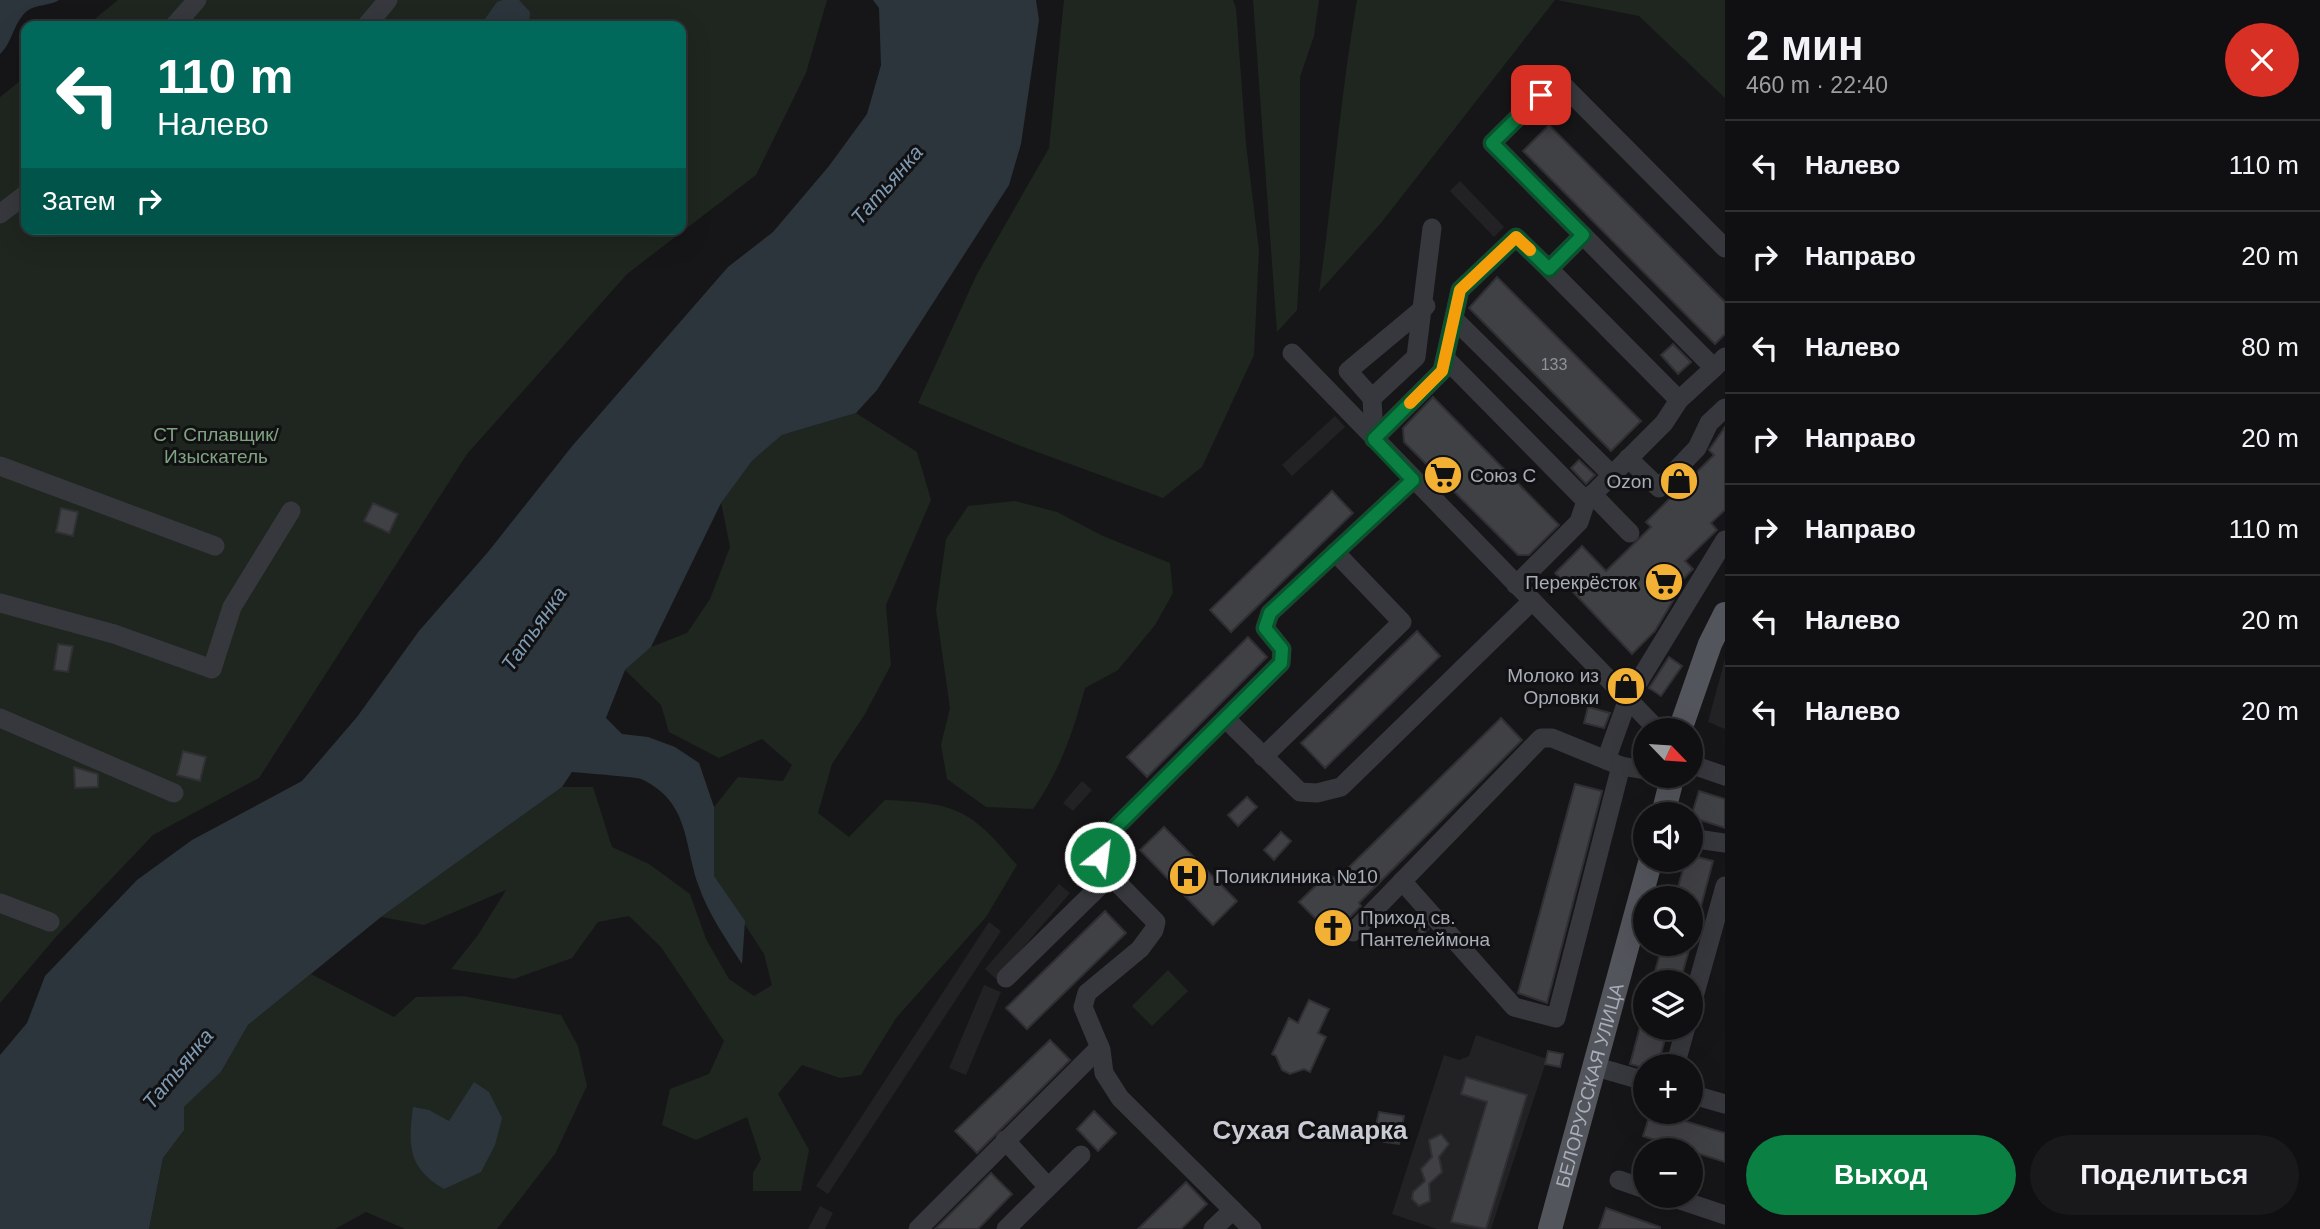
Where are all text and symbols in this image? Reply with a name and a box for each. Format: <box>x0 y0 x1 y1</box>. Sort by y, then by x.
text: 2 мин <box>1746 22 1863 69</box>
button: close <box>2225 23 2299 97</box>
icon: left <box>42 49 133 140</box>
text: 110 m <box>157 49 293 103</box>
pin <box>1511 65 1571 125</box>
text: 460 m · 22:40 <box>1746 72 1888 98</box>
icon: arrive <box>1522 76 1560 114</box>
text: Налево <box>157 106 269 142</box>
water label: Татьянка <box>846 141 927 229</box>
icon: left <box>1746 147 1784 185</box>
text: Налево <box>1805 150 1900 180</box>
text: 110 m <box>2229 150 2299 180</box>
icon: right <box>130 182 168 220</box>
text: Затем <box>42 186 116 216</box>
icon: right <box>1746 238 1784 276</box>
text: Направо <box>1805 241 1916 271</box>
text: 20 m <box>2241 241 2299 271</box>
icon: left <box>1746 329 1784 367</box>
text: Налево <box>1805 332 1900 362</box>
text: 80 m <box>2241 332 2299 362</box>
house number: 133 <box>1541 356 1567 373</box>
icon: right <box>1746 420 1784 458</box>
text: Направо <box>1805 423 1916 453</box>
text: 20 m <box>2241 423 2299 453</box>
park label: СТ Сплавщик/ Изыскатель <box>153 424 280 467</box>
supermarket icon: Союз С <box>1422 454 1464 496</box>
shop icon: Ozon <box>1658 460 1700 502</box>
place label: Союз С <box>1470 465 1536 486</box>
place label: Ozon <box>1607 471 1652 492</box>
icon: right <box>1746 511 1784 549</box>
text: Направо <box>1805 514 1916 544</box>
text: 110 m <box>2229 514 2299 544</box>
supermarket icon: Перекрёсток <box>1643 561 1685 603</box>
place label: Перекрёсток <box>1525 572 1638 593</box>
water label: Татьянка <box>496 582 571 675</box>
icon: left <box>1746 602 1784 640</box>
text: Налево <box>1805 605 1900 635</box>
text: 20 m <box>2241 605 2299 635</box>
place label: Молоко из Орловки <box>1507 665 1599 708</box>
shop icon: Молоко из Орловки <box>1605 665 1647 707</box>
icon: left <box>1746 693 1784 731</box>
text: Налево <box>1805 696 1900 726</box>
text: 20 m <box>2241 696 2299 726</box>
north arrow <box>1633 718 1703 788</box>
map controls <box>1633 718 1703 1208</box>
button: sound <box>1633 802 1703 872</box>
position arrow <box>1063 820 1137 894</box>
hospital icon: Поликлиника №10 <box>1167 855 1209 897</box>
place label: Поликлиника №10 <box>1215 866 1378 887</box>
button: search <box>1633 886 1703 956</box>
church icon: Приход св. Пантелеймона <box>1312 907 1354 949</box>
place label: Приход св. Пантелеймона <box>1360 907 1491 950</box>
button: layers <box>1633 970 1703 1040</box>
street label: БЕЛОРУССКАЯ УЛИЦА <box>1552 980 1628 1190</box>
water label: Татьянка <box>138 1024 218 1113</box>
button: + <box>1633 1054 1703 1124</box>
district label: Сухая Самарка <box>1212 1115 1408 1145</box>
button: Выход <box>1746 1135 2016 1215</box>
button: Поделиться <box>2030 1135 2299 1215</box>
button: − <box>1633 1138 1703 1208</box>

